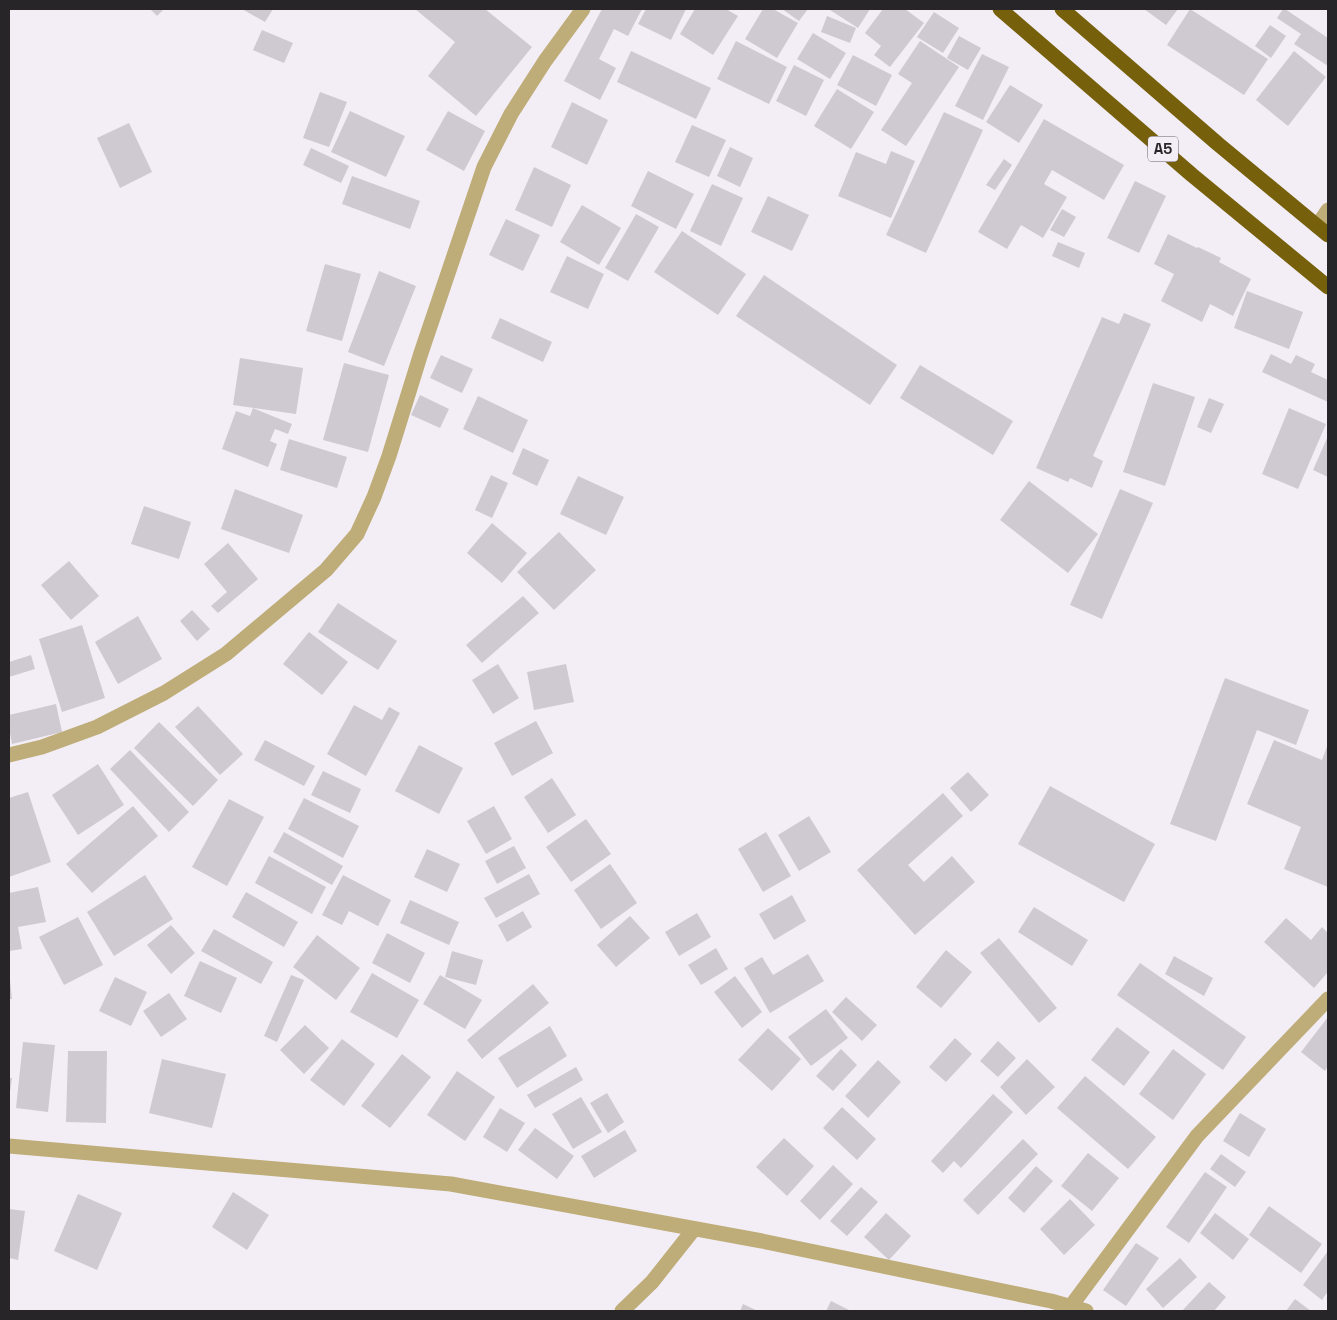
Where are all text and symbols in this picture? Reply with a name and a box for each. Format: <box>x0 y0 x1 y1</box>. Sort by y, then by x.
road number: A5 <box>1148 136 1178 162</box>

